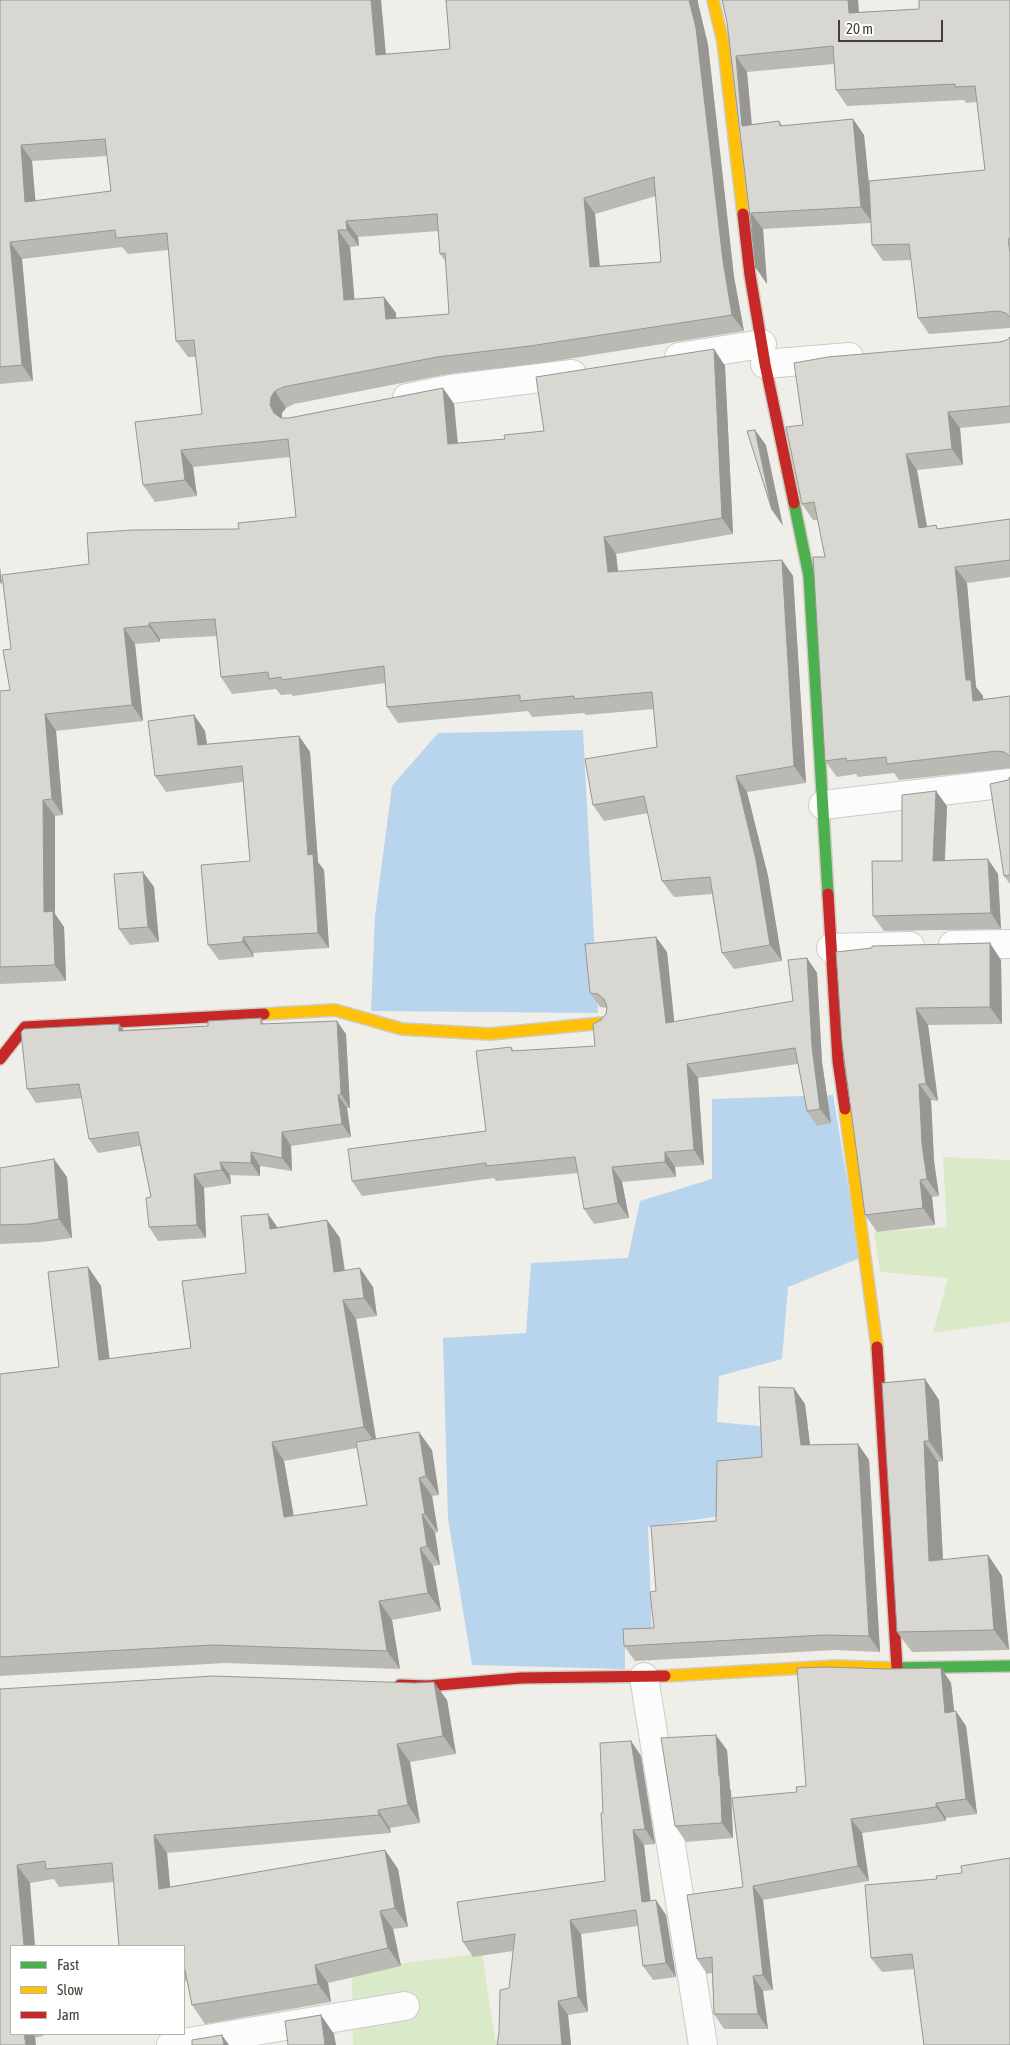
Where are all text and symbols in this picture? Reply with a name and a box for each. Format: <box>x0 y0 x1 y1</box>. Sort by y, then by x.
scale bar <box>840 10 945 42</box>
text: 20 m <box>846 20 873 37</box>
legend <box>10 1945 185 2035</box>
text: Fast <box>57 1956 79 1973</box>
text: Slow <box>57 1981 83 1998</box>
text: Jam <box>57 2006 80 2023</box>

